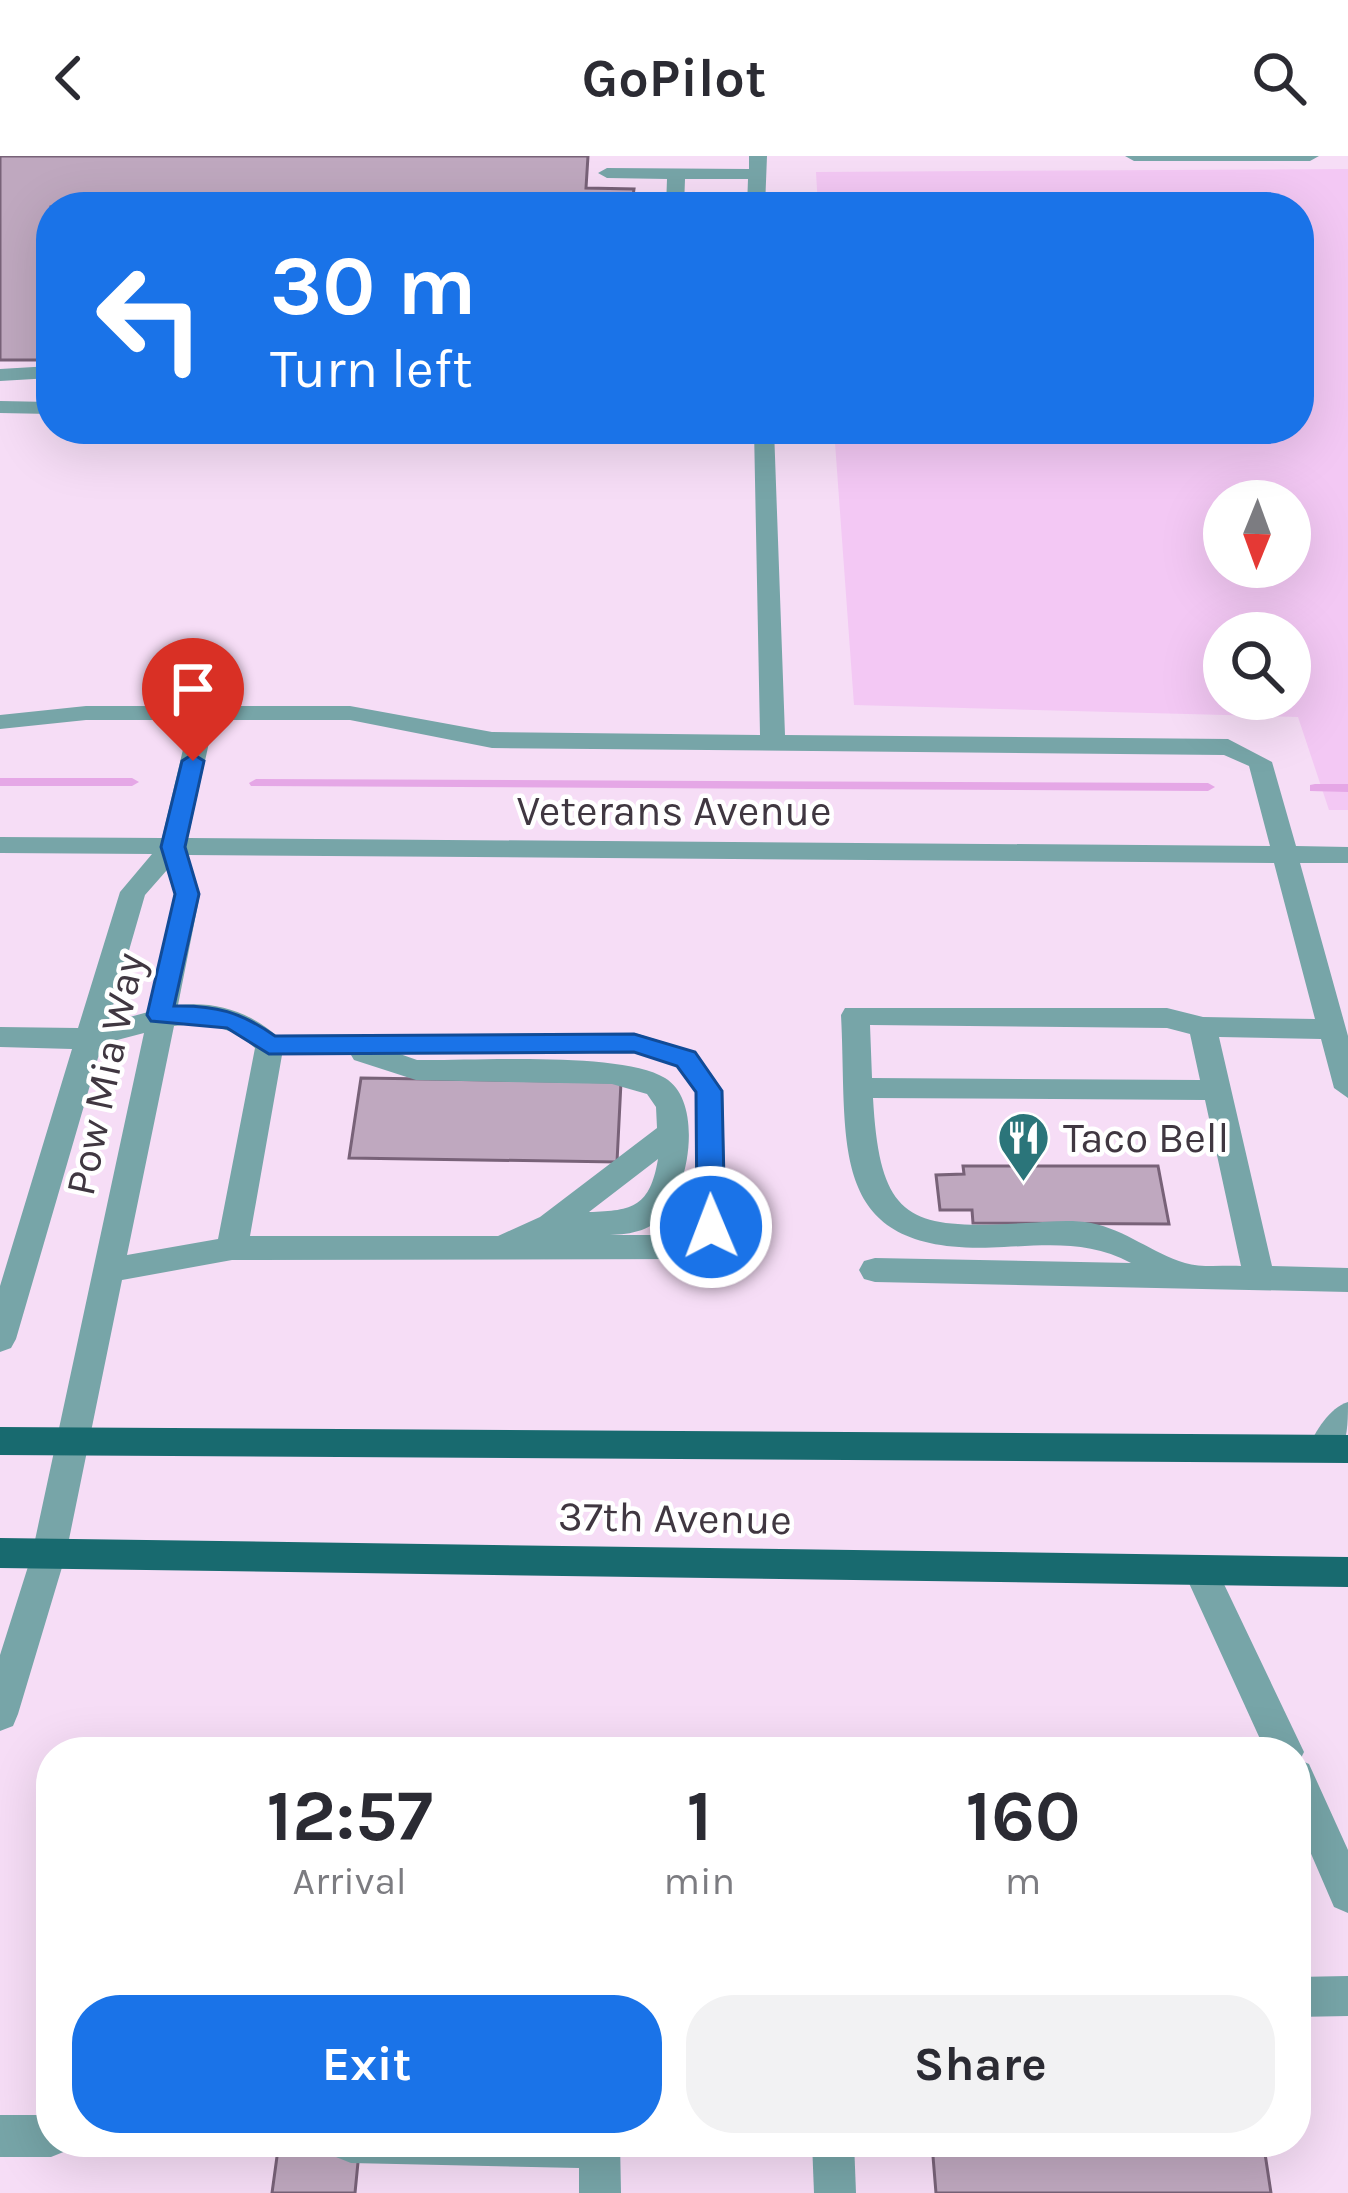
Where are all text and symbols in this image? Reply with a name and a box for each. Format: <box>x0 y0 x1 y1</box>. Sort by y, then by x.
icon: back <box>36 45 102 111</box>
icon: search <box>1246 45 1312 111</box>
text: GoPilot <box>582 46 766 110</box>
text: 30 m <box>270 237 476 335</box>
icon: left <box>72 240 228 396</box>
text: Turn left <box>270 337 473 401</box>
north arrow <box>1203 480 1311 588</box>
map controls <box>1203 480 1311 720</box>
button: search <box>1203 612 1311 720</box>
pin <box>142 638 244 761</box>
icon: arrive <box>160 656 226 722</box>
street label: Veterans Avenue <box>516 786 832 836</box>
street label: Pow Mia Way <box>55 948 155 1200</box>
restaurant icon: Taco Bell <box>996 1110 1052 1184</box>
place label: Taco Bell <box>1063 1113 1229 1163</box>
position arrow <box>648 1164 774 1290</box>
street label: 37th Avenue <box>558 1491 792 1545</box>
text: 12:57 <box>267 1774 433 1858</box>
text: 1 <box>686 1774 712 1858</box>
text: 160 <box>966 1774 1080 1858</box>
text: Arrival <box>293 1858 407 1904</box>
text: min <box>663 1858 735 1904</box>
text: m <box>1005 1858 1041 1904</box>
button: Exit <box>72 1995 662 2133</box>
button: Share <box>686 1995 1275 2133</box>

